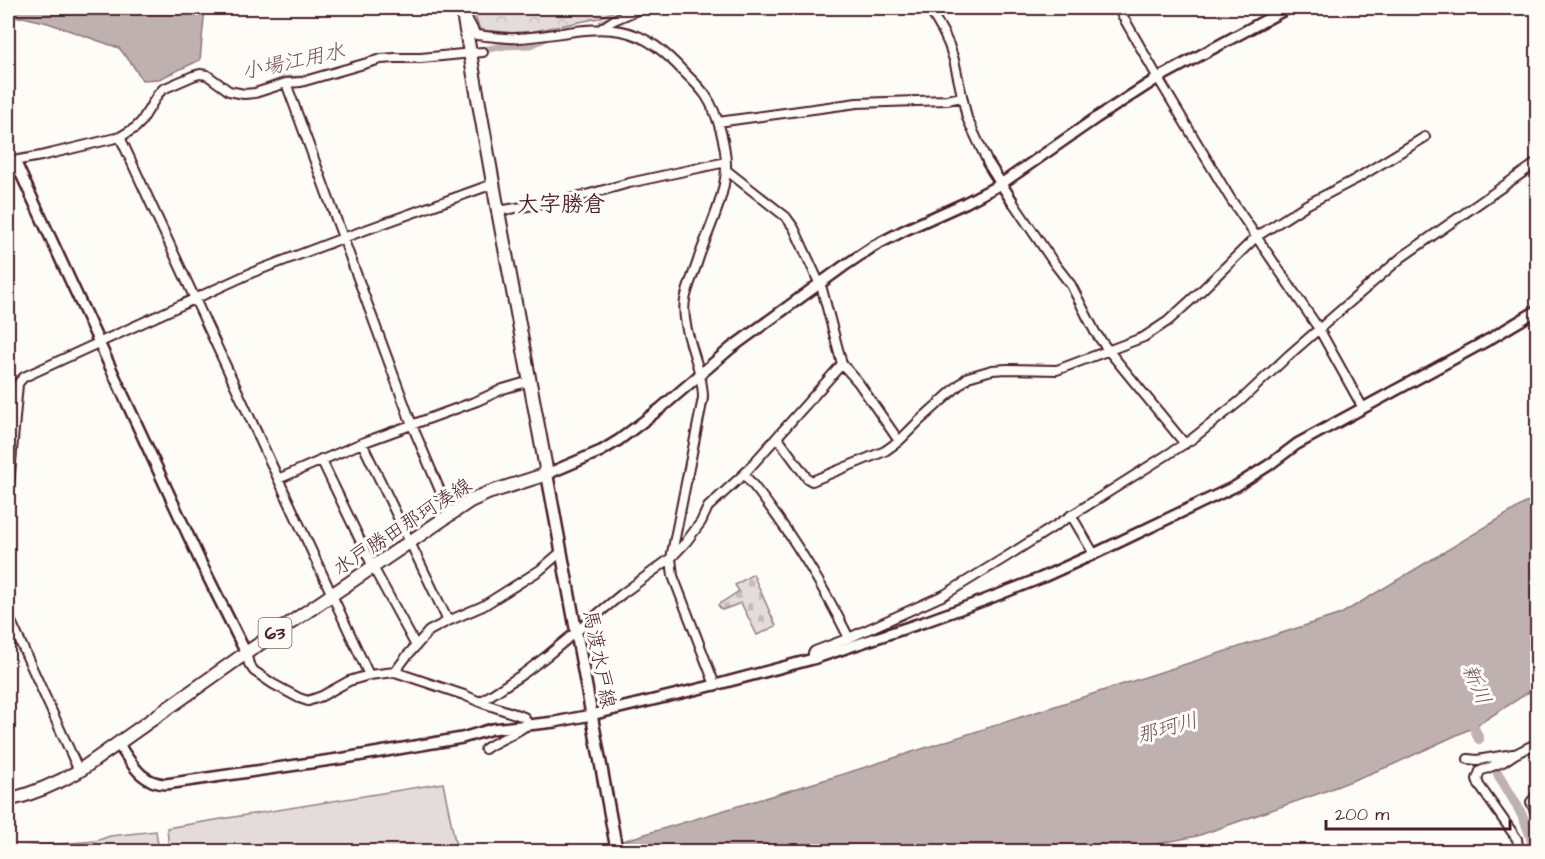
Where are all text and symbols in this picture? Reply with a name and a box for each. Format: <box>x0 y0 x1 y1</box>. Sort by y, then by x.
water label: 小場江用水 <box>239 36 347 87</box>
district label: 大字勝倉 <box>517 189 605 220</box>
street label: 水戸勝田那珂湊線 <box>328 472 477 582</box>
street label: 馬渡水戸線 <box>576 607 622 711</box>
road number: 63 <box>258 618 292 648</box>
water label: 新川 <box>1455 659 1498 709</box>
water label: 那珂川 <box>1133 706 1201 751</box>
scale bar <box>1326 793 1510 831</box>
text: 200 m <box>1335 802 1389 827</box>

